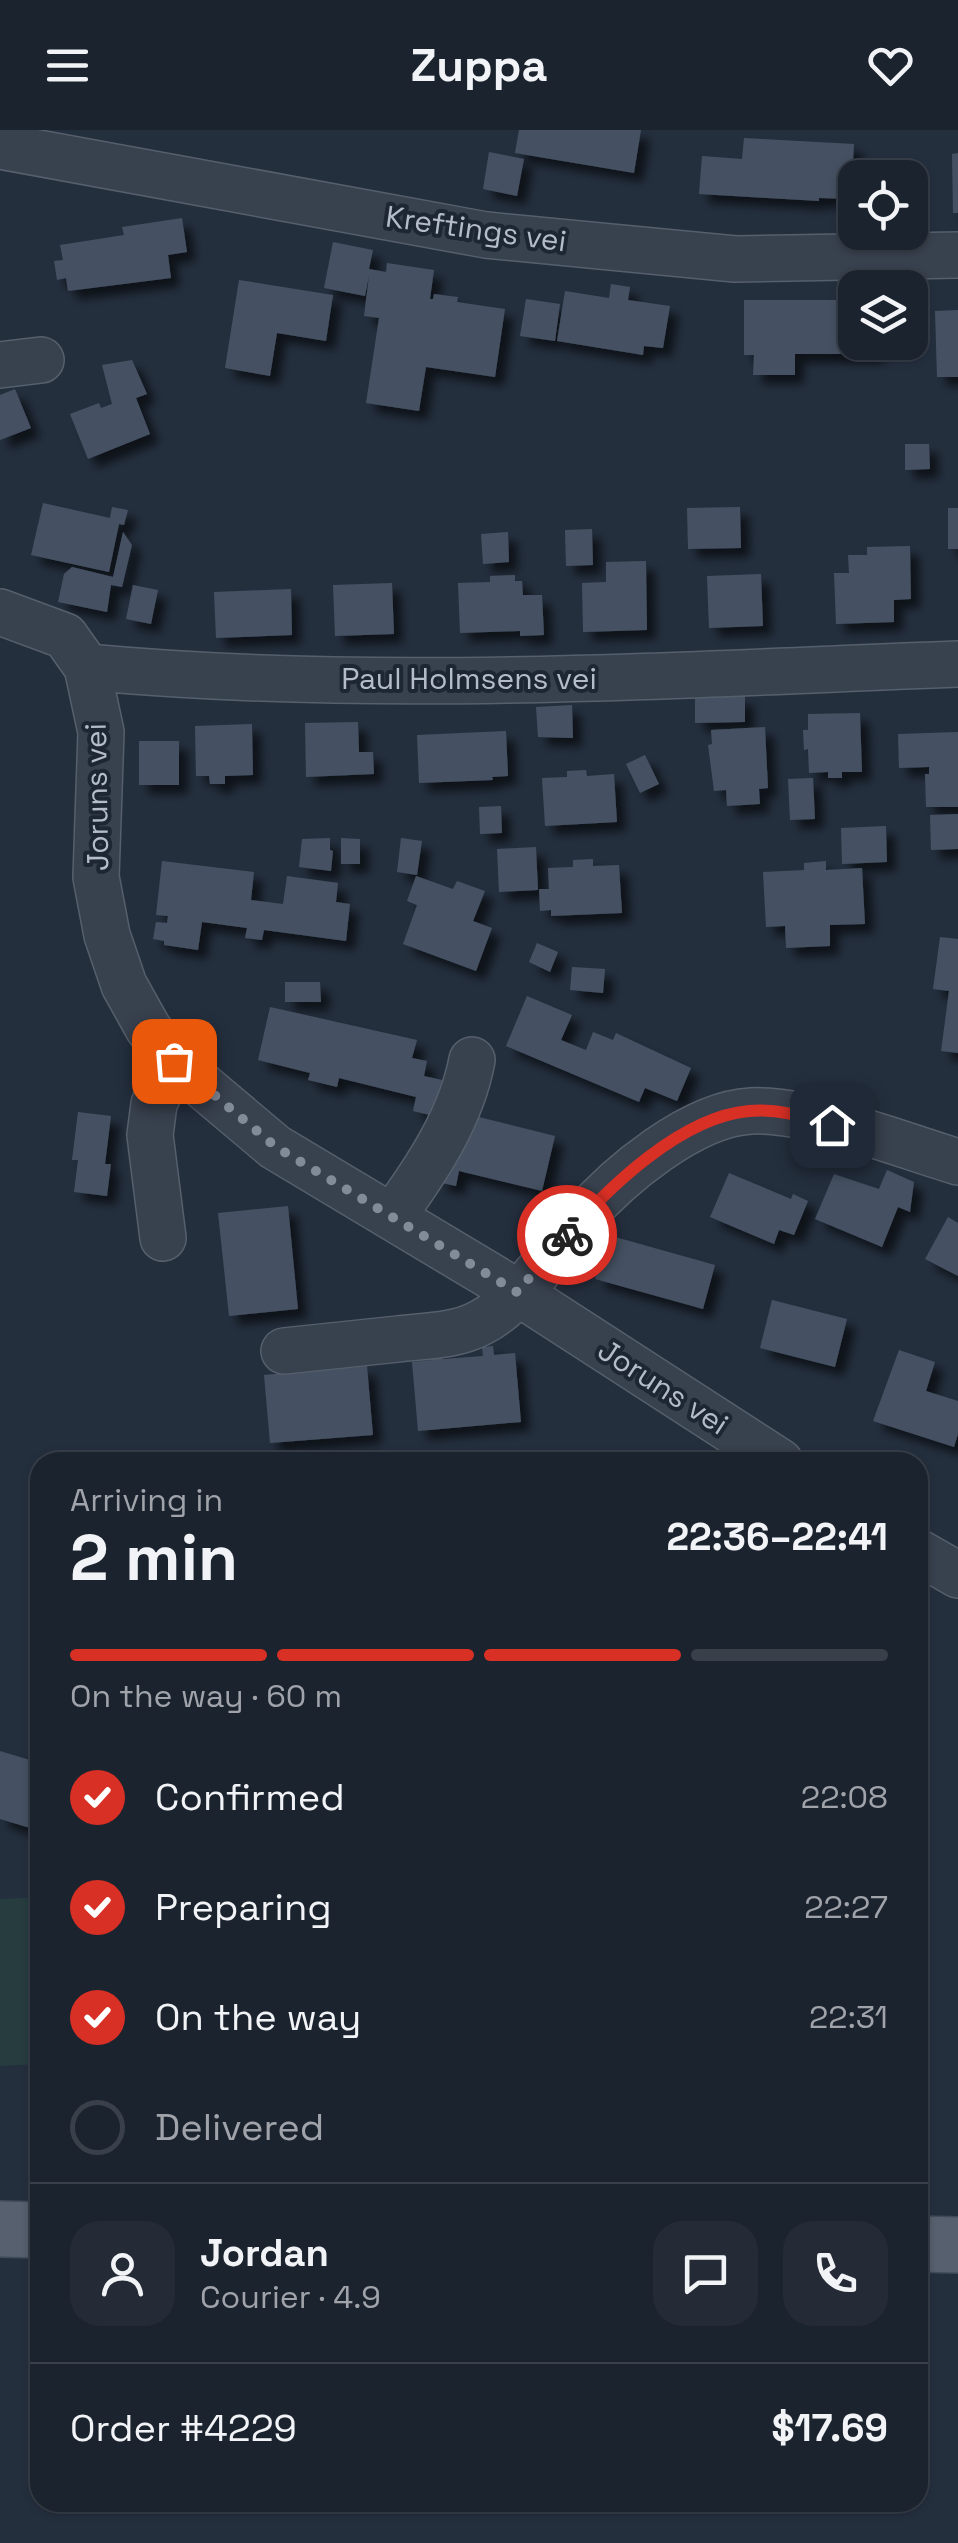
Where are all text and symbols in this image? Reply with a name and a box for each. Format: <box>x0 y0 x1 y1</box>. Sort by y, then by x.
text: Zuppa <box>411 37 547 94</box>
icon: menu <box>40 38 95 93</box>
icon: heart <box>863 38 918 93</box>
map controls <box>838 160 928 360</box>
button: locate <box>838 160 928 250</box>
street label: Kreftings vei <box>383 197 569 260</box>
button: layers <box>838 270 928 360</box>
street label: Paul Holmsens vei <box>341 659 597 698</box>
street label: Joruns vei <box>76 723 117 871</box>
pin <box>132 1019 217 1104</box>
icon: bag <box>147 1034 202 1089</box>
pin <box>790 1083 875 1168</box>
icon: home <box>805 1098 860 1153</box>
courier <box>517 1185 617 1285</box>
icon: bike <box>540 1208 595 1263</box>
street label: Joruns vei <box>591 1330 736 1443</box>
text: Arriving in <box>70 1480 223 1520</box>
text: 22:36–22:41 <box>666 1513 888 1561</box>
text: 2 min <box>70 1516 238 1599</box>
text: On the way · 60 m <box>70 1676 342 1716</box>
icon: check <box>70 1770 125 1825</box>
text: Confirmed <box>155 1773 345 1821</box>
text: 22:08 <box>801 1777 888 1817</box>
icon: check <box>70 1880 125 1935</box>
text: Preparing <box>155 1883 332 1931</box>
text: 22:27 <box>804 1887 888 1927</box>
icon: check <box>70 1990 125 2045</box>
text: On the way <box>155 1993 361 2041</box>
text: 22:31 <box>809 1997 888 2037</box>
text: Delivered <box>155 2103 324 2151</box>
button: person <box>70 2221 175 2326</box>
button: chat <box>653 2221 758 2326</box>
button: phone <box>783 2221 888 2326</box>
text: Jordan <box>200 2229 329 2277</box>
text: Courier · 4.9 <box>200 2277 381 2317</box>
text: Order #4229 <box>70 2404 297 2452</box>
text: $17.69 <box>771 2404 888 2452</box>

